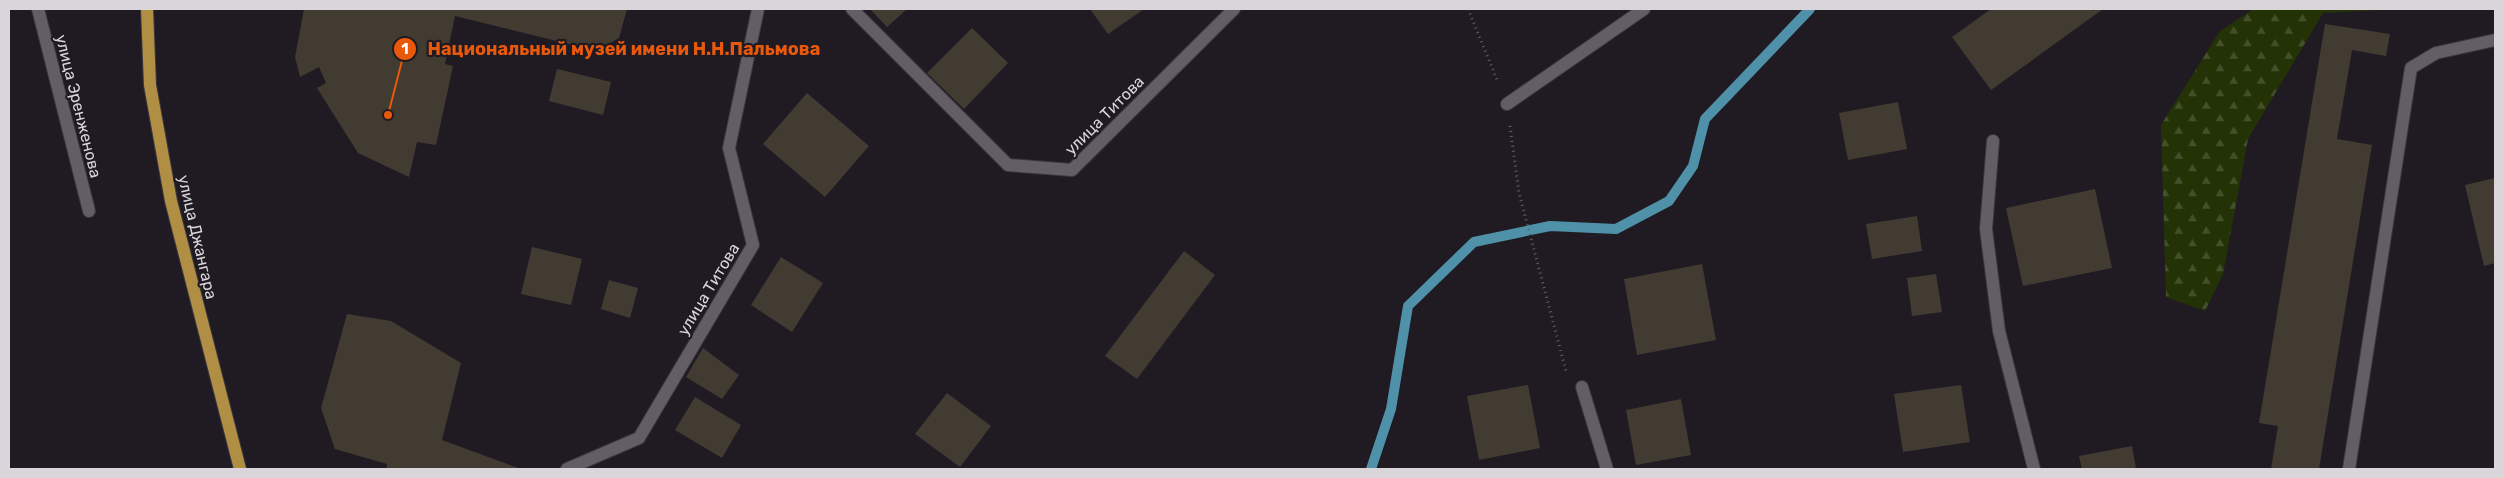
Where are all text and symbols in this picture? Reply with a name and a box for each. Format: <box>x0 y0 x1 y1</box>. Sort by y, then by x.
street label: улица Эренженова <box>52 33 106 180</box>
callout: Национальный музей имени Н.Н.Пальмова <box>393 33 831 66</box>
text: Национальный музей имени Н.Н.Пальмова <box>428 38 820 60</box>
text: 1 <box>401 40 409 58</box>
street label: улица Титова <box>1061 72 1148 159</box>
street label: улица Джангара <box>174 173 221 301</box>
street label: улица Титова <box>673 240 743 339</box>

